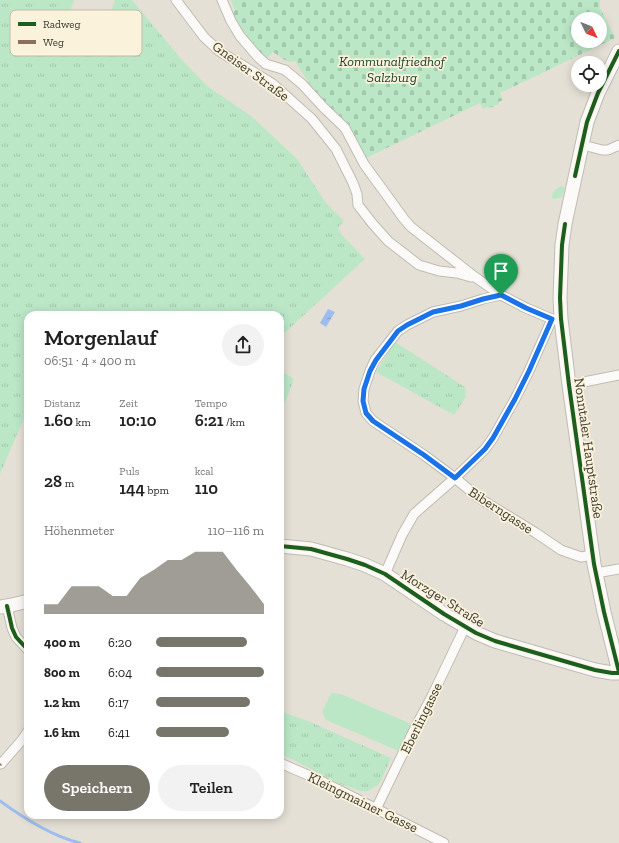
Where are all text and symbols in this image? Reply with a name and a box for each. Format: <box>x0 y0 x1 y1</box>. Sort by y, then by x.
legend <box>10 10 142 56</box>
north arrow <box>571 12 607 48</box>
map controls <box>571 12 607 92</box>
text: Radweg <box>43 18 81 31</box>
text: Weg <box>43 36 64 49</box>
street label: Gneiser Straße <box>209 38 293 105</box>
park label: Kommunalfriedhof Salzburg <box>339 53 447 86</box>
button: locate <box>571 56 607 92</box>
pin <box>484 254 518 295</box>
icon: arrive <box>490 260 512 282</box>
text: Morgenlauf <box>44 324 157 351</box>
button: share <box>222 324 264 366</box>
text: 06:51 · 4 × 400 m <box>44 353 136 368</box>
street label: Nonntaler Hauptstraße <box>570 377 607 520</box>
text: Distanz <box>44 397 80 410</box>
text: Zeit <box>119 397 138 410</box>
text: Tempo <box>195 397 227 410</box>
text: 1.60 <box>44 410 73 430</box>
text: 10:10 <box>119 410 156 430</box>
text: 6:21 <box>195 410 224 430</box>
text: km <box>73 416 91 429</box>
text: /km <box>224 416 245 429</box>
text: Puls <box>119 465 140 478</box>
text: kcal <box>195 465 214 478</box>
text: 28 <box>44 471 62 491</box>
text: m <box>62 477 74 490</box>
text: 144 <box>119 478 145 498</box>
text: 110 <box>195 478 218 498</box>
street label: Biberngasse <box>465 483 537 538</box>
text: bpm <box>145 484 169 497</box>
text: Höhenmeter <box>44 523 115 538</box>
text: 110–116 m <box>208 523 264 538</box>
street label: Morzger Straße <box>398 566 488 631</box>
text: 400 m <box>44 635 80 650</box>
text: 6:20 <box>108 635 132 650</box>
text: 800 m <box>44 665 80 680</box>
text: 6:04 <box>108 665 132 680</box>
street label: Eberlingasse <box>397 680 446 757</box>
text: 1.2 km <box>44 695 80 710</box>
text: 6:17 <box>108 695 129 710</box>
text: 1.6 km <box>44 725 80 740</box>
text: 6:41 <box>108 725 130 740</box>
button: Speichern <box>44 765 150 811</box>
button: Teilen <box>158 765 264 811</box>
street label: Kleingmainer Gasse <box>305 768 421 837</box>

